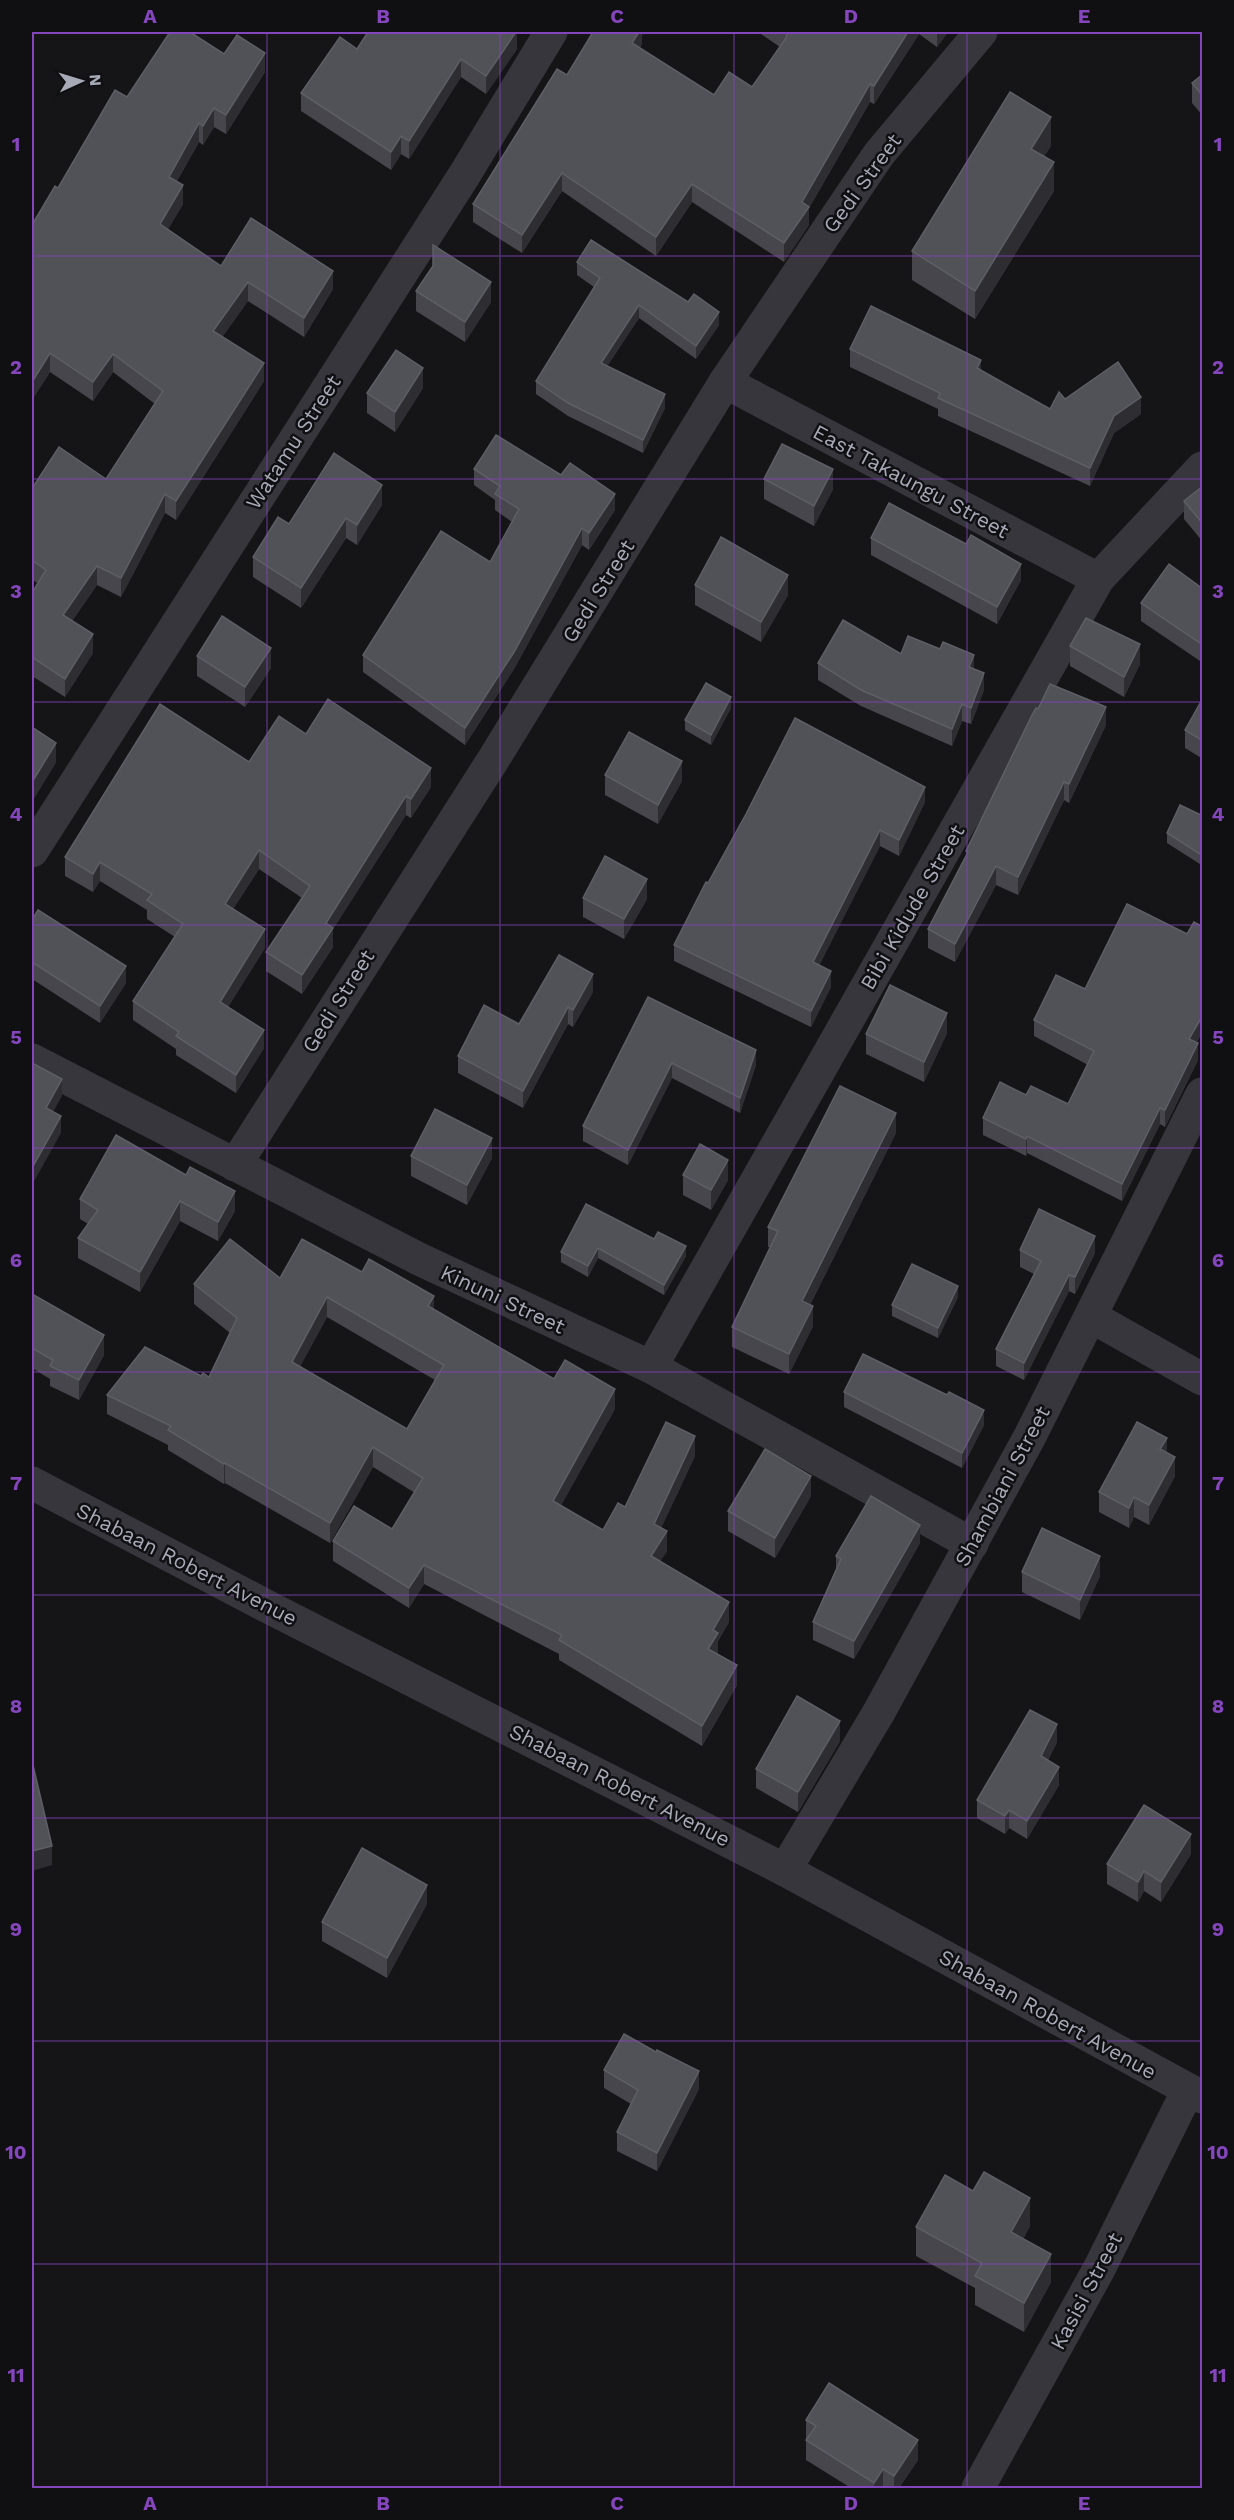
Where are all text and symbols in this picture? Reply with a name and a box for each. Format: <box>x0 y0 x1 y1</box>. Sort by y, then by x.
text: A <box>143 4 157 28</box>
text: B <box>376 4 390 28</box>
text: C <box>610 4 624 28</box>
text: D <box>844 4 858 28</box>
text: E <box>1078 4 1090 28</box>
north arrow <box>51 51 111 111</box>
text: N <box>86 73 105 87</box>
street label: Gedi Street <box>818 128 906 237</box>
text: 1 <box>12 132 20 156</box>
text: 1 <box>1214 132 1222 156</box>
text: 2 <box>10 355 22 379</box>
text: 2 <box>1212 355 1224 379</box>
street label: Watamu Street <box>240 370 346 514</box>
street label: East Takaungu Street <box>809 419 1013 543</box>
street label: Gedi Street <box>557 535 640 647</box>
text: 3 <box>10 579 22 603</box>
text: 3 <box>1212 579 1224 603</box>
text: 4 <box>10 802 23 826</box>
text: 4 <box>1212 802 1225 826</box>
street label: Bibi Kidude Street <box>855 820 970 994</box>
street label: Gedi Street <box>297 945 380 1057</box>
text: 5 <box>10 1025 22 1049</box>
text: 5 <box>1212 1025 1224 1049</box>
text: 6 <box>10 1248 22 1272</box>
text: 6 <box>1212 1248 1224 1272</box>
street label: Kinuni Street <box>437 1259 569 1339</box>
street label: Shambiani Street <box>949 1401 1055 1570</box>
text: 7 <box>10 1471 22 1495</box>
text: 7 <box>1212 1471 1224 1495</box>
street label: Shabaan Robert Avenue <box>72 1497 302 1631</box>
text: 8 <box>10 1694 22 1718</box>
text: 8 <box>1212 1694 1224 1718</box>
street label: Shabaan Robert Avenue <box>505 1718 735 1852</box>
text: 9 <box>10 1917 22 1941</box>
text: 9 <box>1212 1917 1224 1941</box>
street label: Shabaan Robert Avenue <box>935 1944 1161 2084</box>
text: 10 <box>5 2140 27 2164</box>
text: 10 <box>1207 2140 1229 2164</box>
street label: Kasisi Street <box>1045 2228 1127 2354</box>
text: 11 <box>7 2363 25 2387</box>
text: 11 <box>1209 2363 1227 2387</box>
text: A <box>143 2491 157 2515</box>
text: B <box>376 2491 390 2515</box>
text: C <box>610 2491 624 2515</box>
text: D <box>844 2491 858 2515</box>
text: E <box>1078 2491 1090 2515</box>

